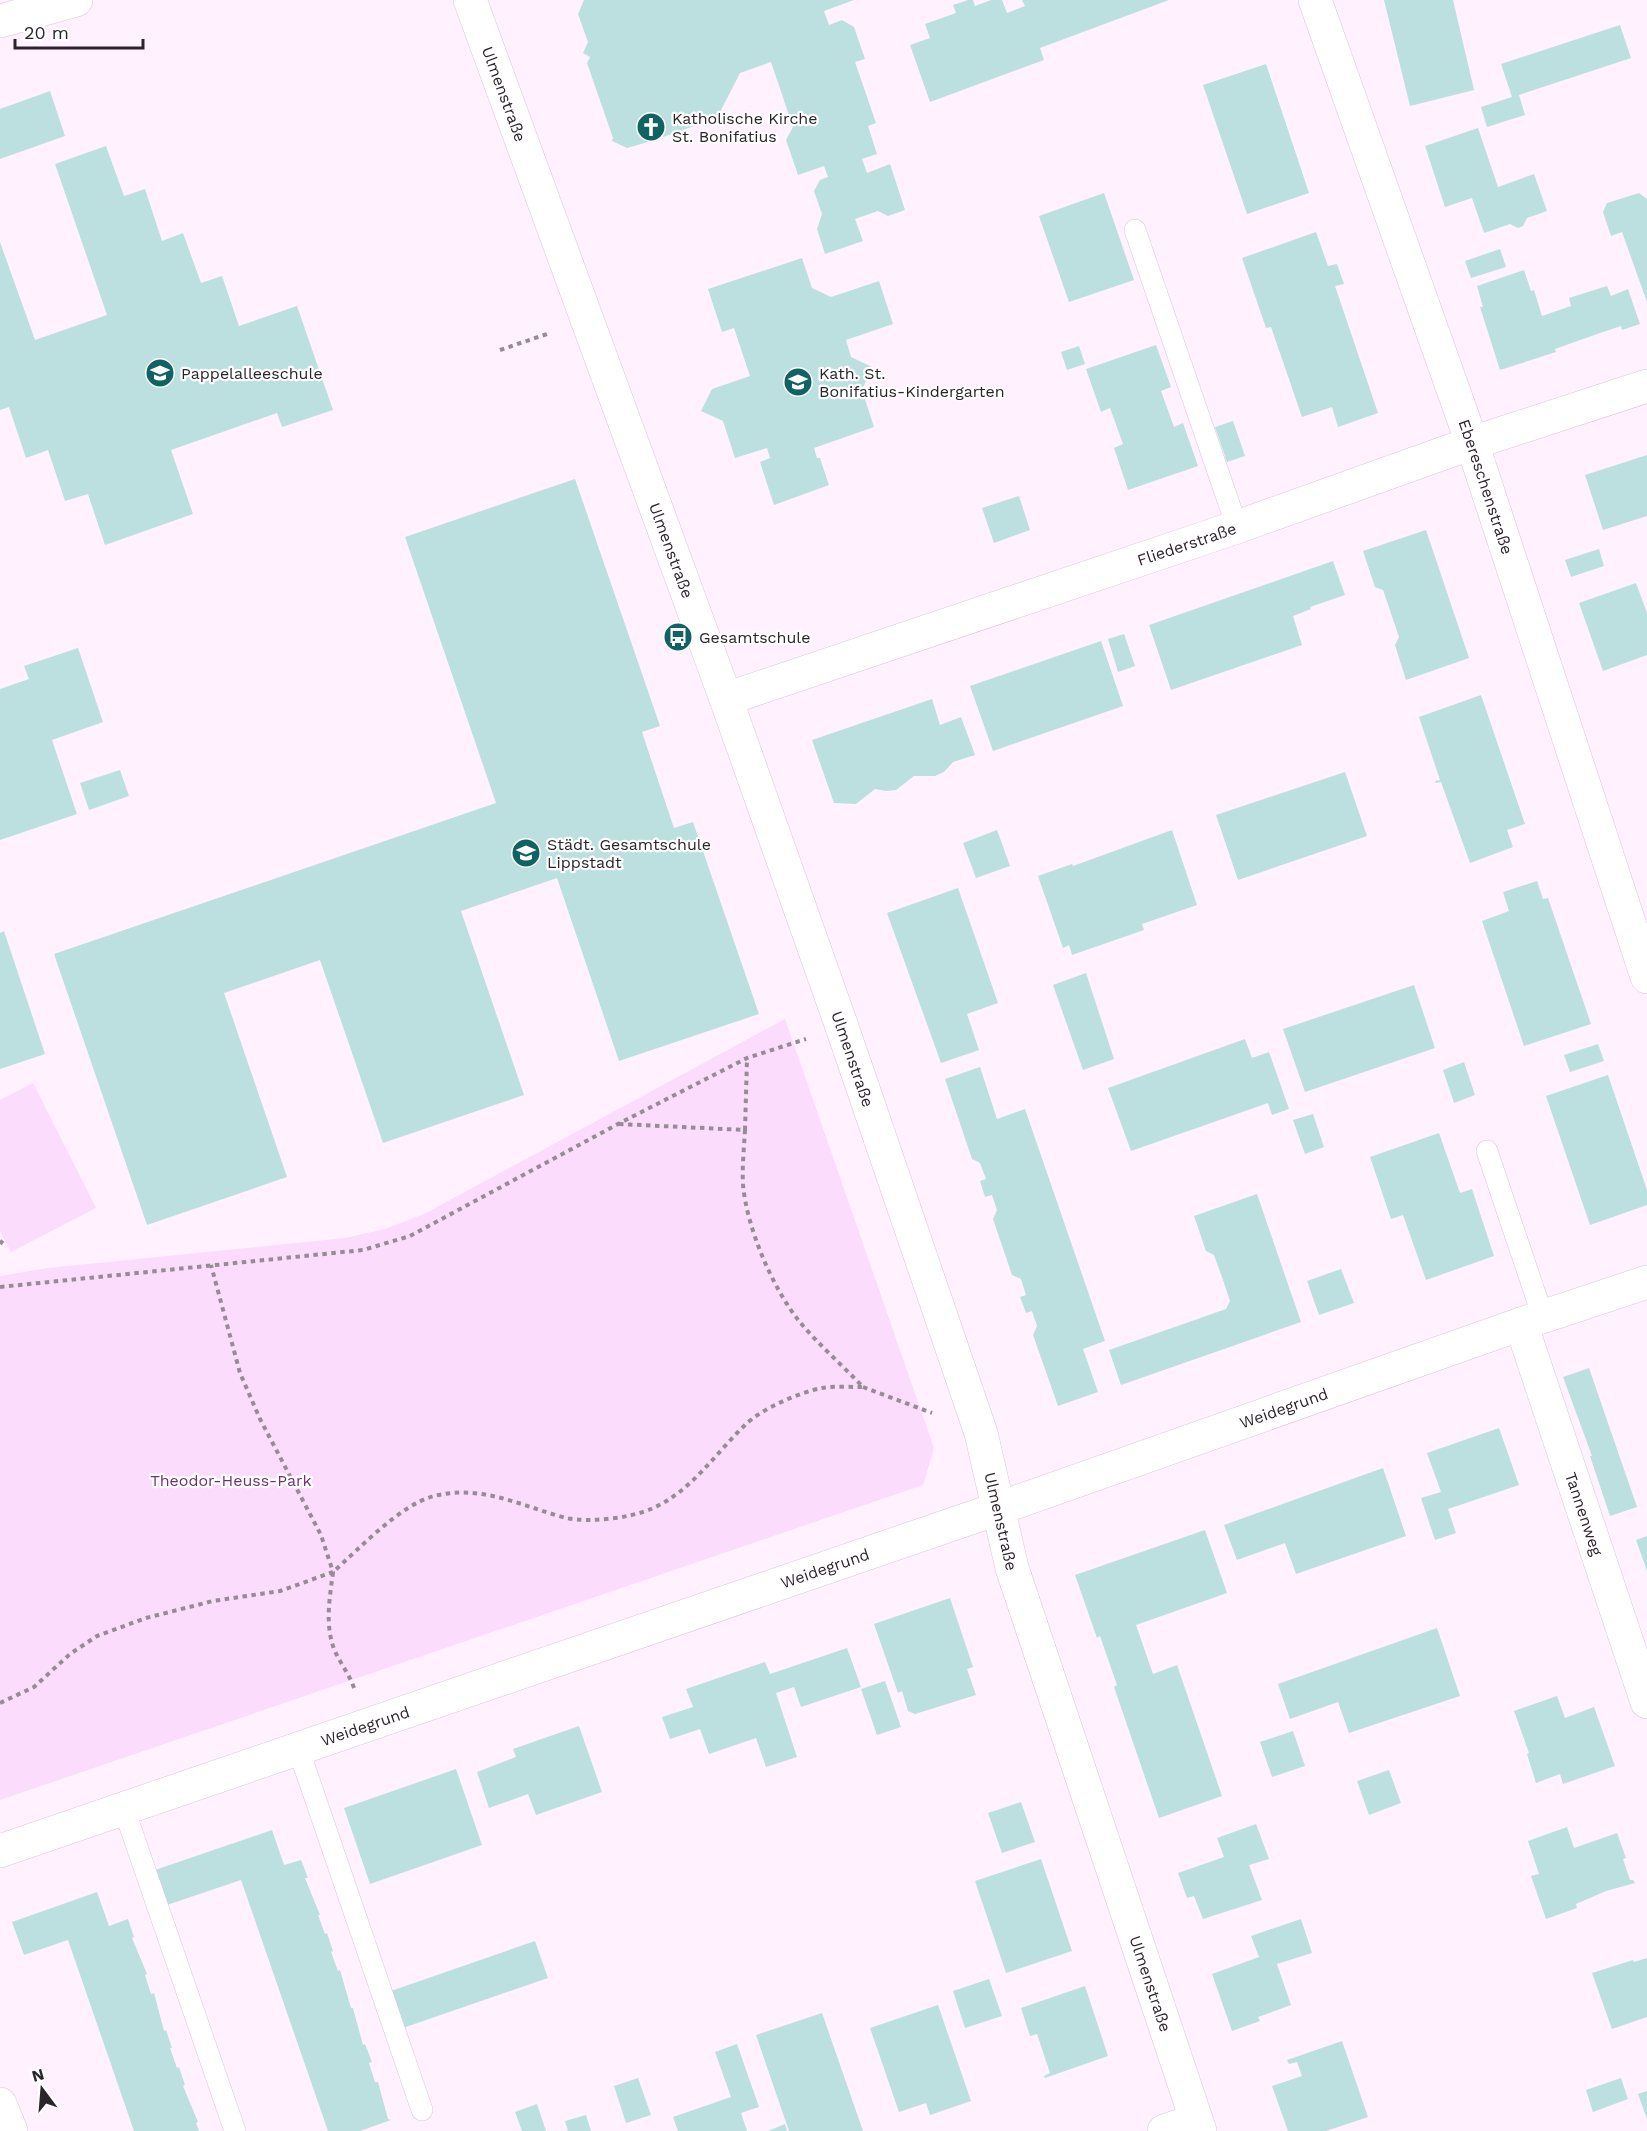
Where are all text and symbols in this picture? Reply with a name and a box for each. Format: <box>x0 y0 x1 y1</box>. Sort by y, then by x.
scale bar <box>15 12 142 50</box>
text: 20 m <box>24 22 69 43</box>
street label: Ulmenstraße <box>478 44 530 144</box>
place label: Katholische Kirche St. Bonifatius <box>672 109 817 146</box>
church icon: Katholische Kirche St. Bonifatius <box>635 111 667 143</box>
school or university icon: Pappelalleeschule <box>144 357 176 389</box>
place label: Pappelalleeschule <box>181 364 323 383</box>
place label: Kath. St. Bonifatius-Kindergarten <box>819 364 1005 401</box>
school or university icon: Kath. St. Bonifatius-Kindergarten <box>782 366 814 398</box>
street label: Ebereschenstraße <box>1454 417 1517 557</box>
street label: Ulmenstraße <box>645 500 697 601</box>
street label: Fliederstraße <box>1135 519 1239 570</box>
bus stop icon: Gesamtschule <box>662 621 694 653</box>
place label: Gesamtschule <box>699 628 810 647</box>
place label: Städt. Gesamtschule Lippstadt <box>547 835 711 872</box>
school or university icon: Städt. Gesamtschule Lippstadt <box>510 837 542 869</box>
street label: Ulmenstraße <box>827 1009 878 1109</box>
street label: Weidegrund <box>1237 1384 1331 1433</box>
street label: Ulmenstraße <box>980 1470 1021 1572</box>
street label: Tannenweg <box>1561 1470 1607 1559</box>
park label: Theodor-Heuss-Park <box>150 1471 312 1490</box>
street label: Weidegrund <box>778 1545 872 1593</box>
street label: Weidegrund <box>318 1702 412 1750</box>
street label: Ulmenstraße <box>1125 1933 1175 2034</box>
north arrow <box>12 2059 72 2119</box>
text: N <box>30 2064 46 2086</box>

